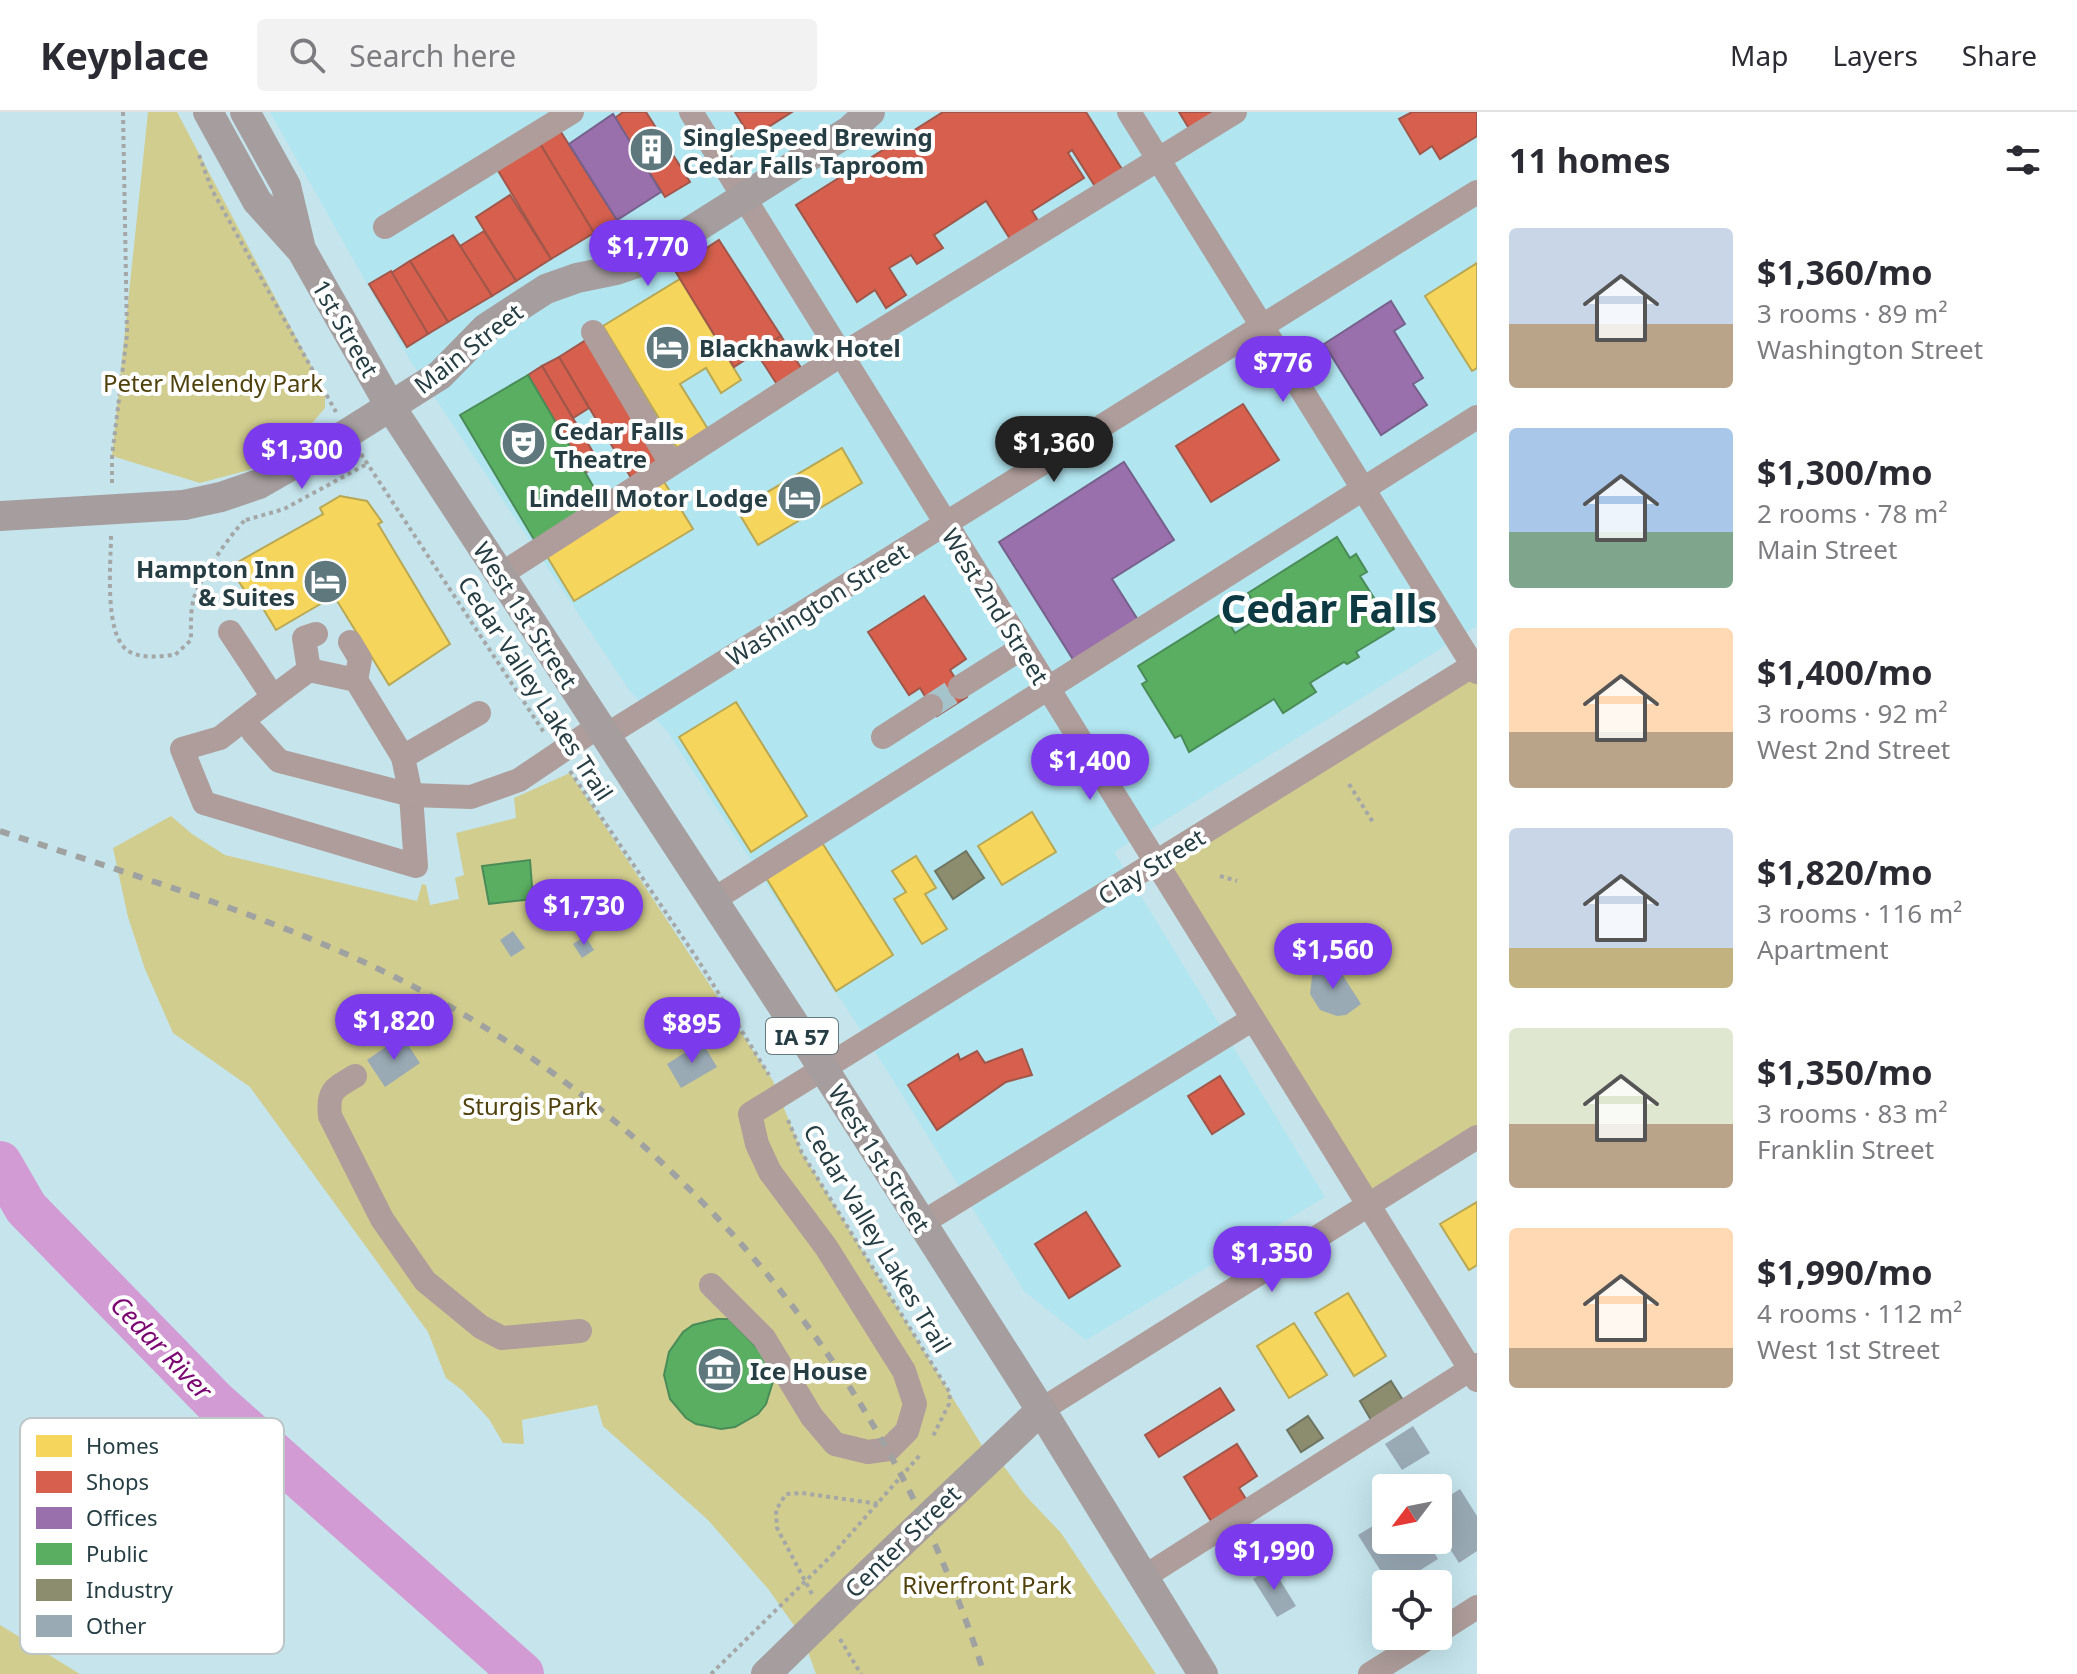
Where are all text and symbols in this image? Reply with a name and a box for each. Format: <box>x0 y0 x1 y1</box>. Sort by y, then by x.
search box <box>257 19 817 91</box>
text: Keyplace <box>40 29 209 81</box>
icon: search <box>285 33 329 77</box>
text: Search here <box>349 35 516 76</box>
text: Map <box>1730 36 1788 74</box>
text: Layers <box>1832 36 1918 74</box>
text: Share <box>1962 36 2037 74</box>
place label: SingleSpeed Brewing Cedar Falls Taproom <box>683 120 933 181</box>
building icon: SingleSpeed Brewing Cedar Falls Taproom <box>628 126 676 174</box>
text: 11 homes <box>1509 137 1671 183</box>
icon: filters <box>2001 138 2045 182</box>
pin: $1,770 <box>583 220 713 288</box>
text: $1,770 <box>607 228 689 264</box>
text: $1,360/mo <box>1757 249 1932 295</box>
icon: home <box>1573 260 1669 356</box>
street label: 1st Street <box>305 273 387 383</box>
street label: Main Street <box>407 295 529 401</box>
text: 3 rooms · 89 m² <box>1757 295 1947 331</box>
hotel icon: Blackhawk Hotel <box>644 323 692 371</box>
place label: Blackhawk Hotel <box>699 331 901 364</box>
text: Washington Street <box>1757 331 1983 367</box>
pin: $776 <box>1236 336 1330 404</box>
text: $776 <box>1253 344 1313 380</box>
park label: Peter Melendy Park <box>103 366 323 399</box>
place label: Cedar Falls Theatre <box>554 414 684 475</box>
pin: $1,360 <box>989 416 1119 484</box>
theatre icon: Cedar Falls Theatre <box>499 420 547 468</box>
pin: $1,300 <box>237 423 367 491</box>
text: $1,360 <box>1013 424 1095 460</box>
text: $1,300 <box>261 431 343 467</box>
text: $1,300/mo <box>1757 449 1932 495</box>
icon: home <box>1573 460 1669 556</box>
hotel icon: Lindell Motor Lodge <box>775 473 823 521</box>
place label: Lindell Motor Lodge <box>529 481 768 514</box>
text: 2 rooms · 78 m² <box>1757 495 1947 531</box>
street label: West 2nd Street <box>935 522 1057 691</box>
text: Main Street <box>1757 531 1897 567</box>
street label: West 1st Street <box>466 535 586 695</box>
street label: Washington Street <box>720 535 915 673</box>
place label: Hampton Inn & Suites <box>136 552 295 613</box>
hotel icon: Hampton Inn & Suites <box>302 558 350 606</box>
street label: Cedar Valley Lakes Trail <box>451 569 621 807</box>
district label: Cedar Falls <box>1221 580 1437 635</box>
text: $1,400/mo <box>1757 649 1932 695</box>
icon: home <box>1573 660 1669 756</box>
text: 3 rooms · 92 m² <box>1757 695 1947 731</box>
text: West 2nd Street <box>1757 731 1950 767</box>
pin: $1,400 <box>1025 734 1155 802</box>
text: $1,400 <box>1049 742 1131 778</box>
street label: Clay Street <box>1091 820 1211 912</box>
text: $1,820/mo <box>1757 849 1932 895</box>
icon: home <box>1573 860 1669 956</box>
pin: $1,730 <box>519 879 649 947</box>
text: $1,730 <box>543 887 625 923</box>
text: 3 rooms · 116 m² <box>1757 895 1962 931</box>
pin: $1,560 <box>1268 923 1398 991</box>
text: $1,560 <box>1292 931 1374 967</box>
text: Apartment <box>1757 931 1889 967</box>
pin: $1,820 <box>329 994 459 1062</box>
pin: $895 <box>645 997 739 1065</box>
text: $1,820 <box>353 1002 435 1038</box>
text: $895 <box>662 1005 722 1041</box>
road number: IA 57 <box>766 1018 838 1054</box>
text: $1,350/mo <box>1757 1049 1932 1095</box>
icon: home <box>1573 1060 1669 1156</box>
street label: West 1st Street <box>821 1078 939 1239</box>
park label: Sturgis Park <box>462 1089 598 1122</box>
text: 3 rooms · 83 m² <box>1757 1095 1947 1131</box>
street label: Cedar Valley Lakes Trail <box>796 1117 960 1359</box>
text: Franklin Street <box>1757 1131 1934 1167</box>
pin: $1,350 <box>1207 1226 1337 1294</box>
text: $1,350 <box>1231 1234 1313 1270</box>
text: $1,990/mo <box>1757 1249 1932 1295</box>
icon: home <box>1573 1260 1669 1356</box>
water label: Cedar River <box>103 1287 222 1408</box>
text: 4 rooms · 112 m² <box>1757 1295 1962 1331</box>
text: West 1st Street <box>1757 1331 1940 1367</box>
museum icon: Ice House <box>695 1346 743 1394</box>
place label: Ice House <box>750 1354 868 1387</box>
legend <box>20 1418 284 1654</box>
text: Homes <box>86 1430 159 1460</box>
text: Shops <box>86 1466 149 1496</box>
north arrow <box>1372 1474 1452 1554</box>
map controls <box>1372 1474 1452 1650</box>
street label: Center Street <box>837 1477 967 1605</box>
text: Offices <box>86 1502 158 1532</box>
pin: $1,990 <box>1209 1524 1339 1592</box>
text: $1,990 <box>1233 1532 1315 1568</box>
text: Public <box>86 1538 148 1568</box>
park label: Riverfront Park <box>902 1568 1072 1601</box>
button: locate <box>1372 1570 1452 1650</box>
text: Industry <box>86 1574 174 1604</box>
text: Other <box>86 1610 146 1640</box>

